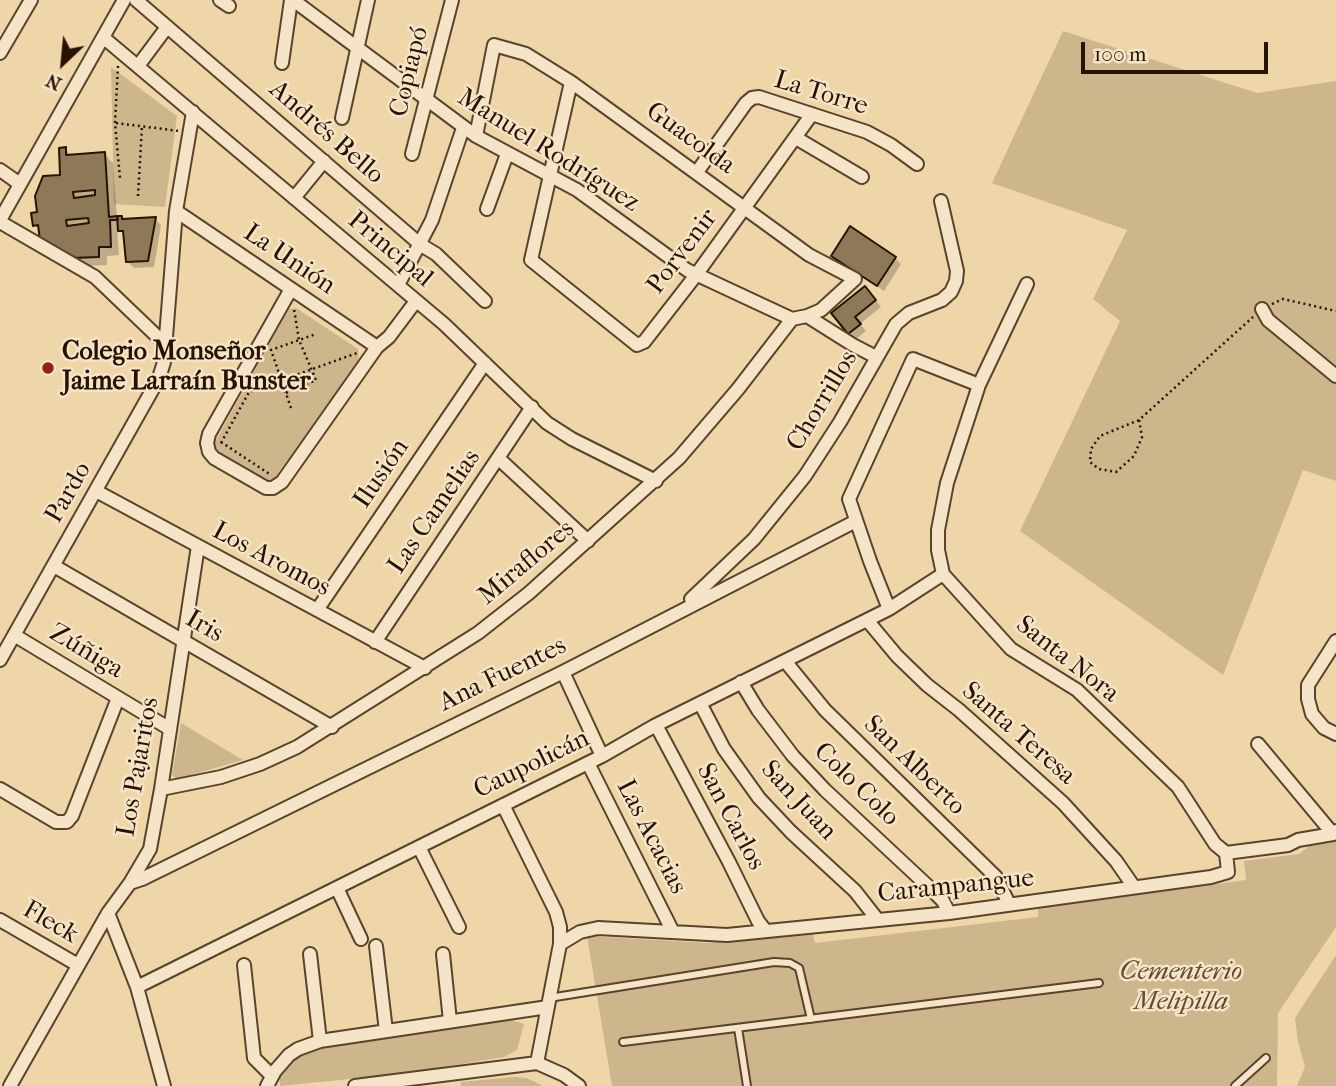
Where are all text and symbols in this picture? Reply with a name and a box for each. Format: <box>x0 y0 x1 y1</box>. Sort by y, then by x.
street label: Copiapó <box>384 24 436 120</box>
north arrow <box>28 28 98 98</box>
scale bar <box>1084 28 1271 72</box>
text: 100 m <box>1094 42 1147 66</box>
street label: La Torre <box>770 65 872 123</box>
text: N <box>42 69 65 95</box>
street label: Andrés Bello <box>262 75 390 191</box>
street label: Manuel Rodríguez <box>451 83 645 219</box>
street label: Guacolda <box>639 96 741 182</box>
street label: Porvenir <box>641 203 725 301</box>
street label: Principal <box>341 205 439 295</box>
street label: La Unión <box>237 218 341 302</box>
place label: Colegio Monseñor Jaime Larraín Bunster <box>62 337 311 398</box>
street label: Chorrillos <box>781 345 865 457</box>
marker: Colegio Monseñor Jaime Larraín Bunster <box>40 360 56 376</box>
street label: Ilusión <box>348 433 416 515</box>
street label: Las Camelias <box>382 444 488 580</box>
street label: Pardo <box>39 457 99 529</box>
street label: Miraflores <box>473 514 581 612</box>
street label: Los Aromos <box>207 516 335 604</box>
street label: Iris <box>180 604 228 650</box>
street label: Santa Nora <box>1009 610 1125 710</box>
street label: Zúñiga <box>43 618 129 686</box>
street label: Ana Fuentes <box>434 631 572 719</box>
street label: Santa Teresa <box>955 676 1081 792</box>
street label: Los Pajaritos <box>111 695 167 839</box>
street label: San Alberto <box>856 710 972 822</box>
street label: Caupolicán <box>469 724 595 806</box>
street label: Colo Colo <box>807 737 905 833</box>
street label: San Juan <box>753 755 843 847</box>
street label: San Carlos <box>689 758 771 876</box>
street label: Las Acacias <box>609 775 693 899</box>
street label: Carampangue <box>876 863 1036 911</box>
street label: Fleck <box>17 895 83 951</box>
park label: Cementerio Melipilla <box>1120 957 1242 1018</box>

